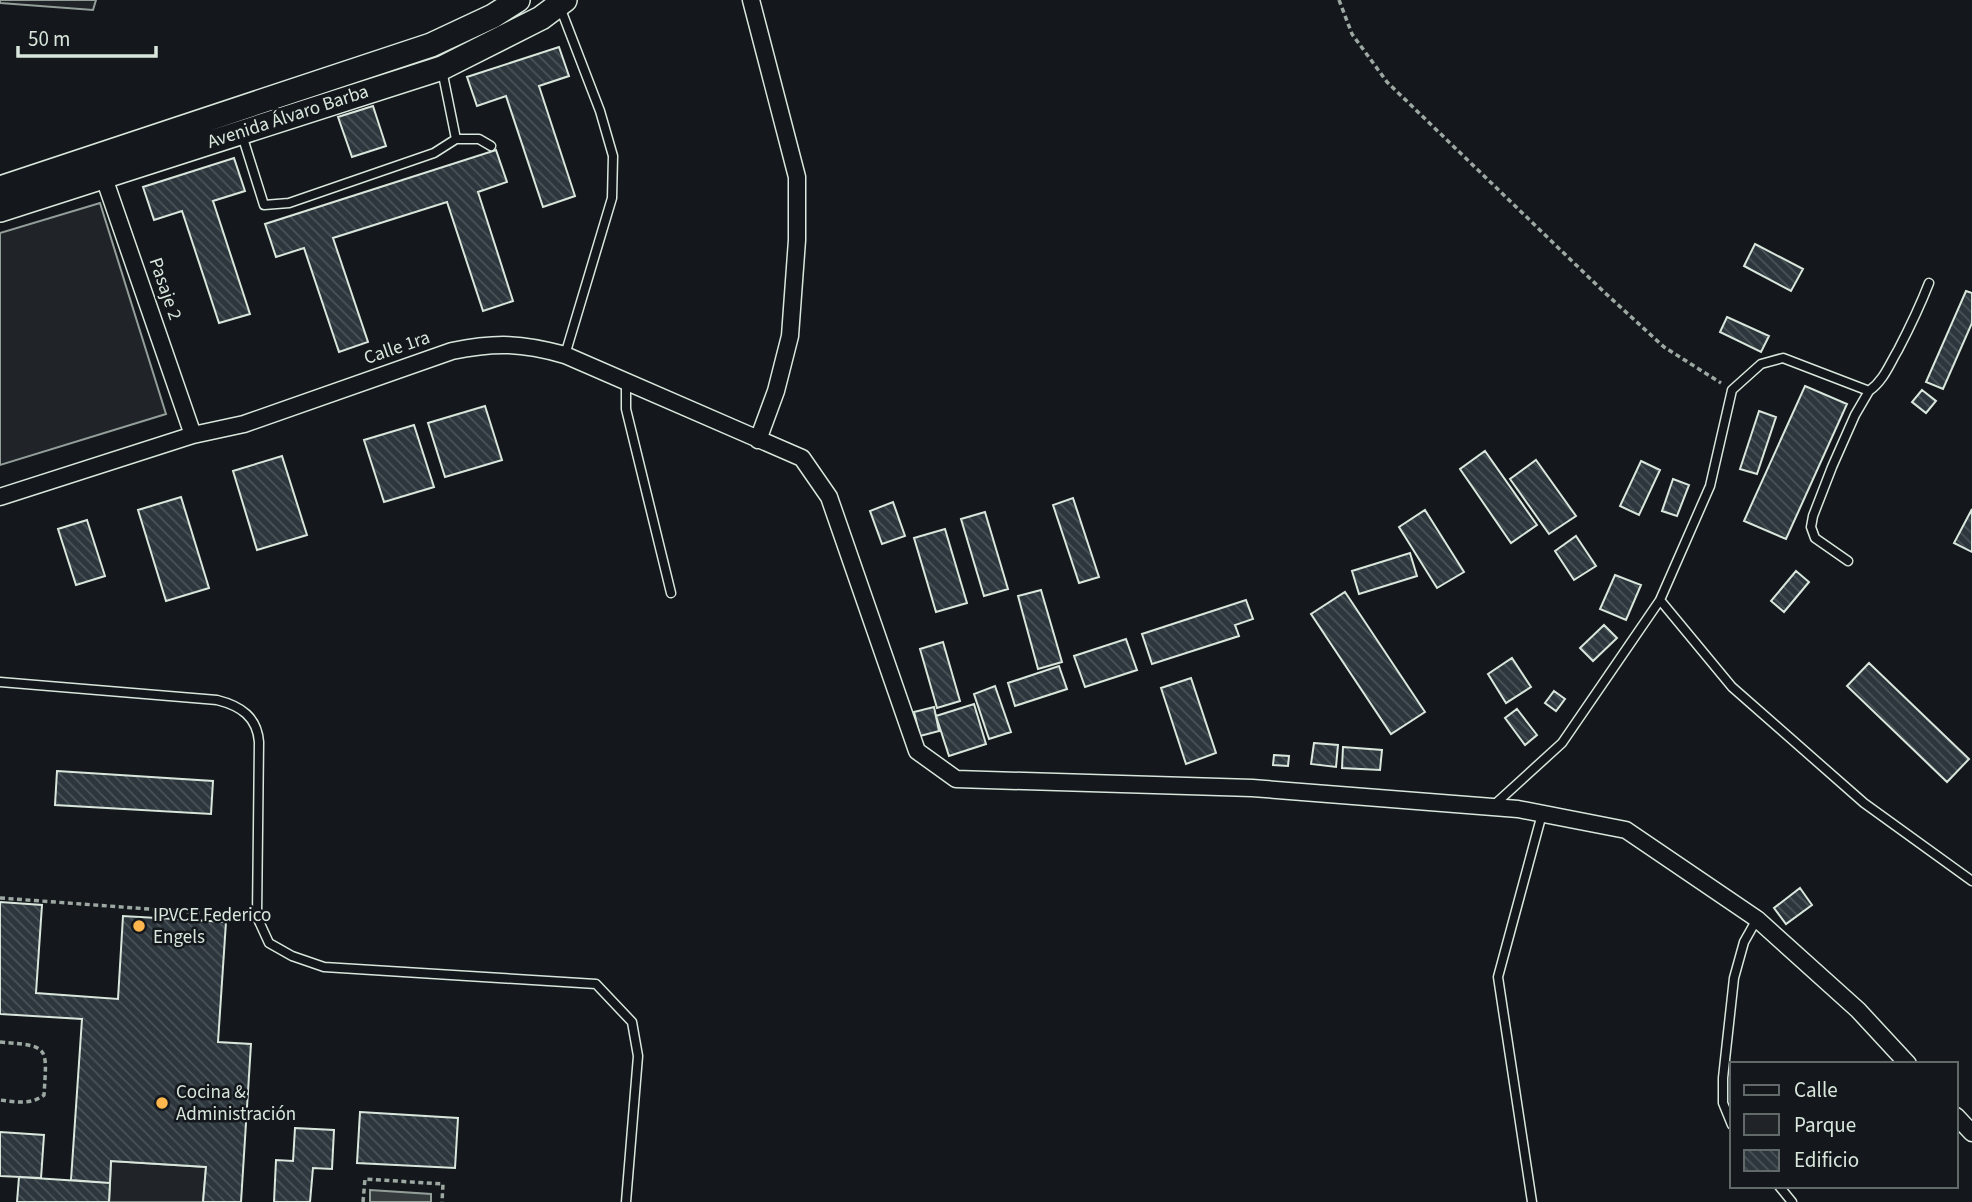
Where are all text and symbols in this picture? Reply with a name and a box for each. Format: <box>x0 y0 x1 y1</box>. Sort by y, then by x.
scale bar <box>18 14 156 58</box>
text: 50 m <box>28 24 70 54</box>
street label: Avenida Álvaro Barba <box>204 78 372 156</box>
street label: Pasaje 2 <box>142 254 188 324</box>
street label: Calle 1ra <box>360 324 434 372</box>
place label: IPVCE Federico Engels <box>153 902 271 951</box>
marker: IPVCE Federico Engels <box>131 918 147 934</box>
legend <box>1730 1062 1958 1188</box>
text: Calle <box>1794 1075 1838 1105</box>
place label: Cocina & Administración <box>176 1079 296 1128</box>
marker: Cocina & Administración <box>154 1095 170 1111</box>
text: Parque <box>1794 1110 1856 1140</box>
text: Edificio <box>1794 1145 1859 1175</box>

